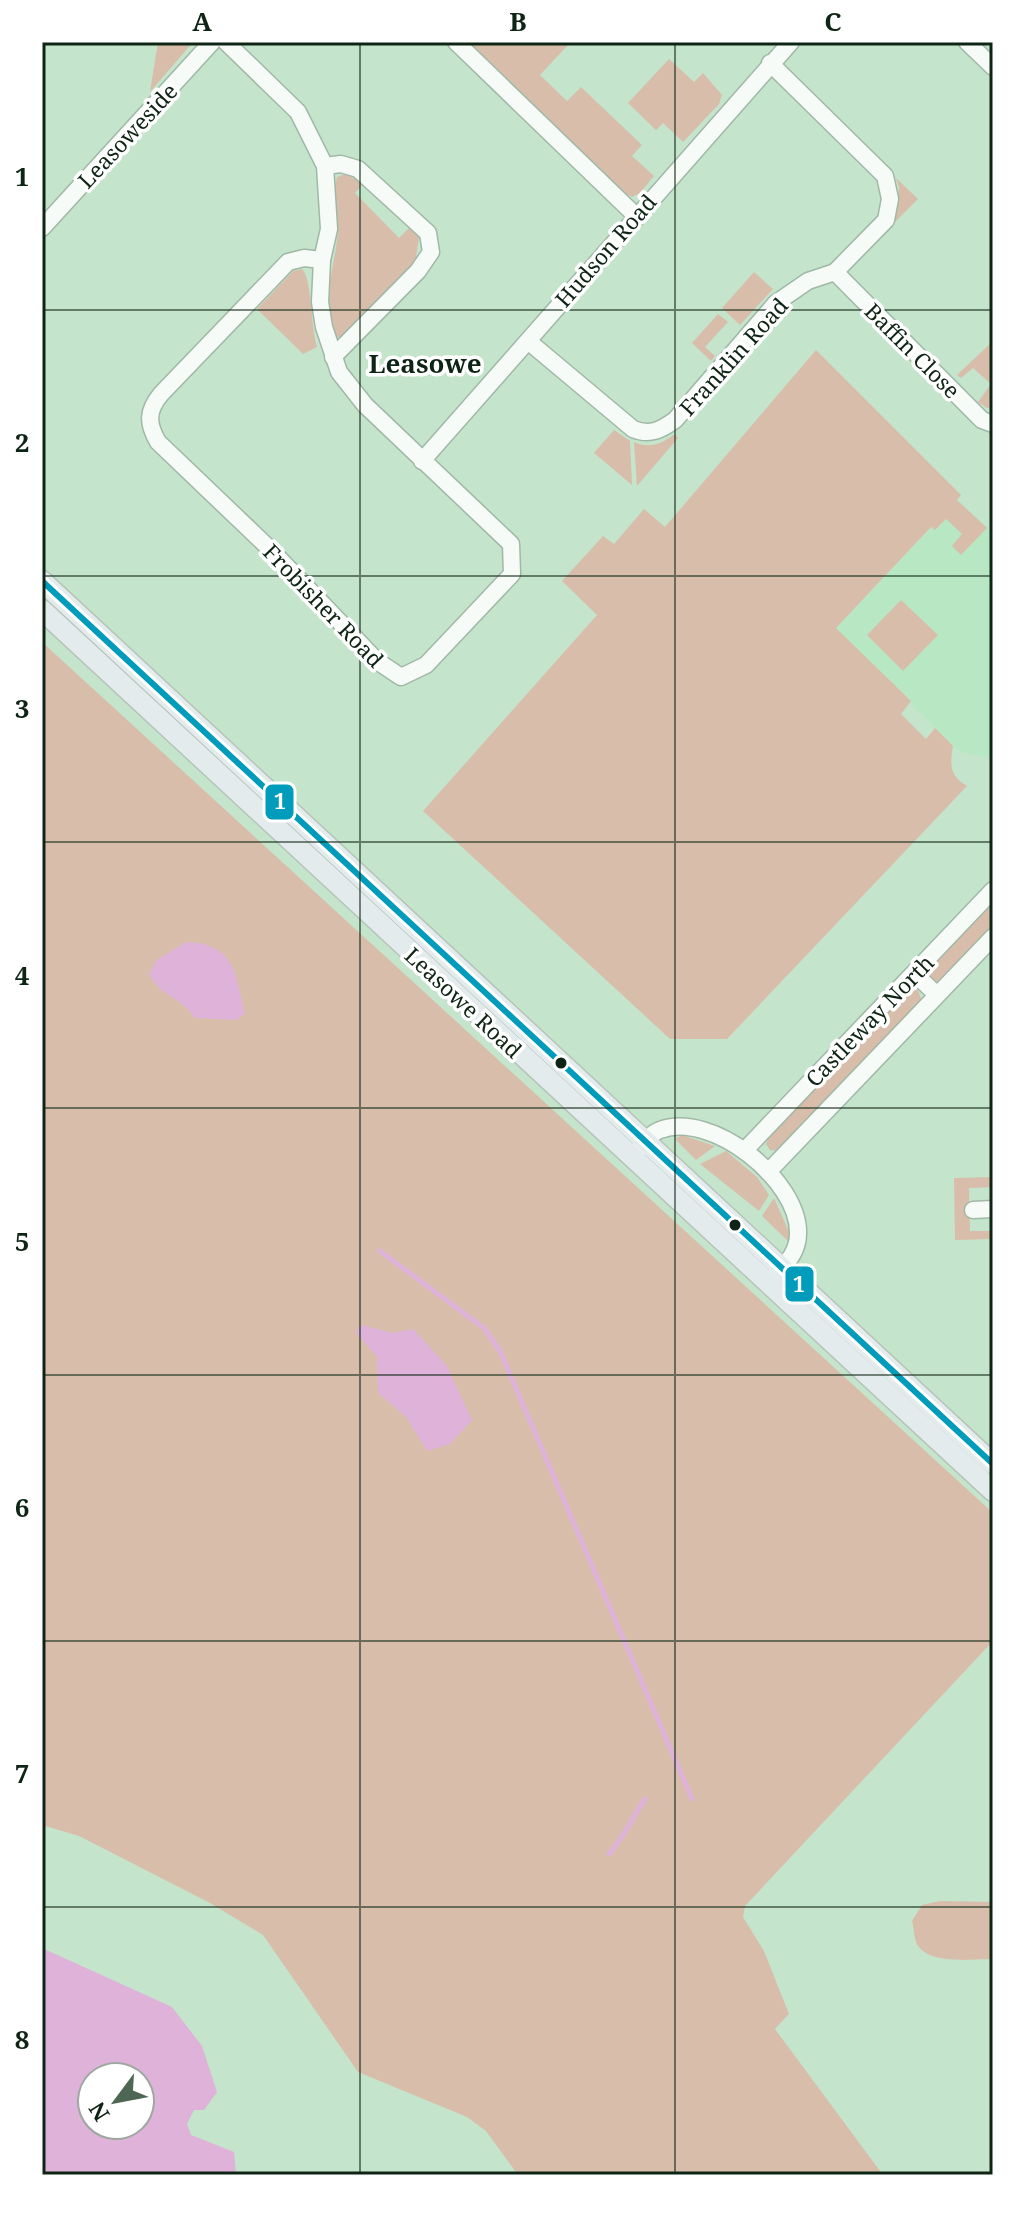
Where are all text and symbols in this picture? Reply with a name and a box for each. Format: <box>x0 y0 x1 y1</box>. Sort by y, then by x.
text: A <box>192 3 212 39</box>
text: B <box>509 3 527 39</box>
text: C <box>824 3 842 39</box>
street label: Leasoweside <box>71 76 183 194</box>
text: 1 <box>15 158 29 194</box>
street label: Hudson Road <box>548 187 663 313</box>
street label: Franklin Road <box>672 290 794 421</box>
street label: Baffin Close <box>859 296 967 404</box>
district label: Leasowe <box>368 345 482 381</box>
text: 2 <box>15 424 29 460</box>
street label: Frobisher Road <box>257 537 391 674</box>
text: 3 <box>15 690 29 726</box>
line badge: 1 <box>264 783 295 821</box>
text: 1 <box>274 785 286 815</box>
street label: Leasowe Road <box>399 940 529 1064</box>
street label: Castleway North <box>798 947 940 1093</box>
text: 4 <box>15 957 30 993</box>
unlabelled marker <box>553 1055 569 1071</box>
unlabelled marker <box>727 1217 743 1233</box>
text: 5 <box>15 1223 29 1259</box>
line badge: 1 <box>784 1265 815 1303</box>
text: 1 <box>793 1268 805 1298</box>
text: 6 <box>15 1489 29 1525</box>
text: 7 <box>15 1755 29 1791</box>
text: 8 <box>15 2021 29 2057</box>
north arrow <box>76 2061 156 2141</box>
text: N <box>81 2097 116 2127</box>

